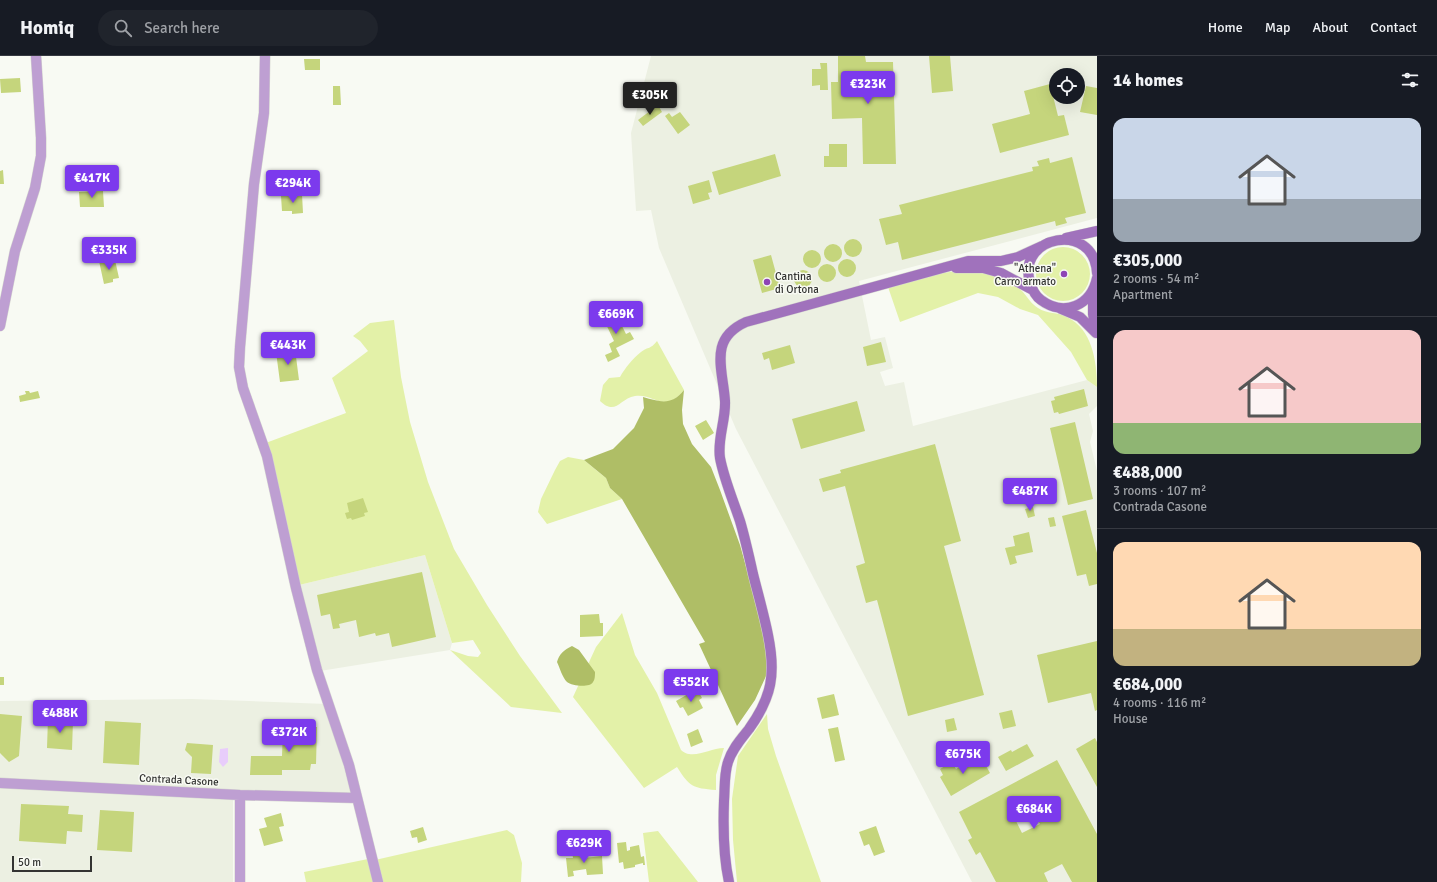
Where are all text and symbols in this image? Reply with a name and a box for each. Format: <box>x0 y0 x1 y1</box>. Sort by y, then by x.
search box <box>98 10 378 46</box>
text: Homiq <box>20 16 74 40</box>
icon: search <box>112 17 134 39</box>
text: Search here <box>144 19 220 37</box>
text: Home <box>1208 19 1243 36</box>
text: Map <box>1265 19 1290 36</box>
text: About <box>1312 19 1348 36</box>
text: Contact <box>1370 19 1417 36</box>
map controls <box>1049 68 1085 104</box>
button: locate <box>1049 68 1085 104</box>
icon: filters <box>1399 69 1421 91</box>
text: 14 homes <box>1113 70 1183 91</box>
pin: €323K <box>840 71 896 105</box>
text: €323K <box>850 76 886 92</box>
pin: €305K <box>622 82 678 116</box>
text: €305K <box>632 87 668 103</box>
icon: home <box>1231 144 1303 216</box>
pin: €417K <box>64 165 120 199</box>
text: €417K <box>74 170 110 186</box>
pin: €294K <box>265 170 321 204</box>
text: €294K <box>275 175 311 191</box>
pin: €335K <box>81 237 137 271</box>
text: €335K <box>91 242 127 258</box>
text: €305,000 <box>1113 250 1182 271</box>
place label: "Athena" Carro armato <box>995 262 1056 288</box>
marker: "Athena" Carro armato <box>1059 269 1069 279</box>
place label: Cantina di Ortona <box>775 270 819 296</box>
text: 2 rooms · 54 m² <box>1113 271 1199 287</box>
marker: Cantina di Ortona <box>762 277 772 287</box>
text: Apartment <box>1113 287 1173 303</box>
pin: €669K <box>588 301 644 335</box>
text: €669K <box>598 306 634 322</box>
pin: €443K <box>260 332 316 366</box>
text: €443K <box>270 337 306 353</box>
icon: home <box>1231 356 1303 428</box>
text: €488,000 <box>1113 462 1182 483</box>
pin: €487K <box>1002 478 1058 512</box>
text: €487K <box>1012 483 1048 499</box>
text: 3 rooms · 107 m² <box>1113 483 1206 499</box>
text: Contrada Casone <box>1113 499 1207 515</box>
icon: home <box>1231 568 1303 640</box>
pin: €552K <box>663 669 719 703</box>
text: €552K <box>673 674 709 690</box>
text: €684,000 <box>1113 674 1182 695</box>
text: 4 rooms · 116 m² <box>1113 695 1206 711</box>
pin: €488K <box>32 700 88 734</box>
text: €488K <box>42 705 78 721</box>
text: House <box>1113 711 1148 727</box>
pin: €372K <box>261 719 317 753</box>
text: €372K <box>271 724 307 740</box>
pin: €675K <box>935 741 991 775</box>
text: €675K <box>945 746 981 762</box>
street label: Contrada Casone <box>139 771 219 789</box>
pin: €684K <box>1006 796 1062 830</box>
text: €684K <box>1016 801 1052 817</box>
pin: €629K <box>556 830 612 864</box>
text: €629K <box>566 835 602 851</box>
scale bar <box>12 854 92 873</box>
text: 50 m <box>18 856 41 869</box>

